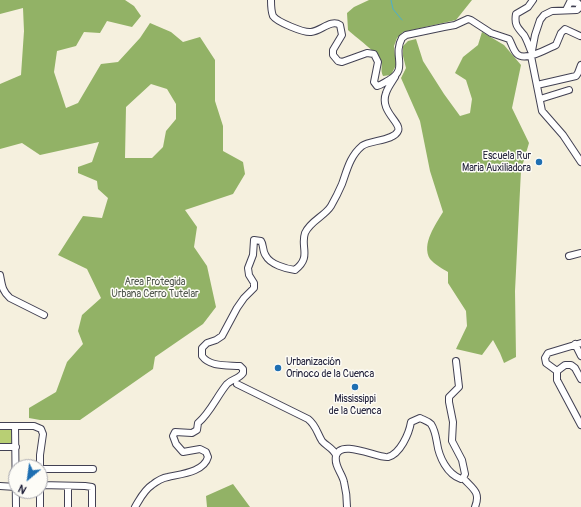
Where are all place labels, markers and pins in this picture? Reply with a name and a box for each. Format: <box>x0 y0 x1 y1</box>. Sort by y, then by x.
place label: Escuela Rur Maria Auxiliadora <box>462 150 531 174</box>
marker: Escuela Rur Maria Auxiliadora <box>534 157 544 167</box>
place label: Urbanización Orinoco de la Cuenca <box>286 356 374 380</box>
marker: Urbanización Orinoco de la Cuenca <box>273 363 283 373</box>
marker: Mississippi de la Cuenca <box>350 382 360 392</box>
place label: Mississippi de la Cuenca <box>329 393 381 416</box>

